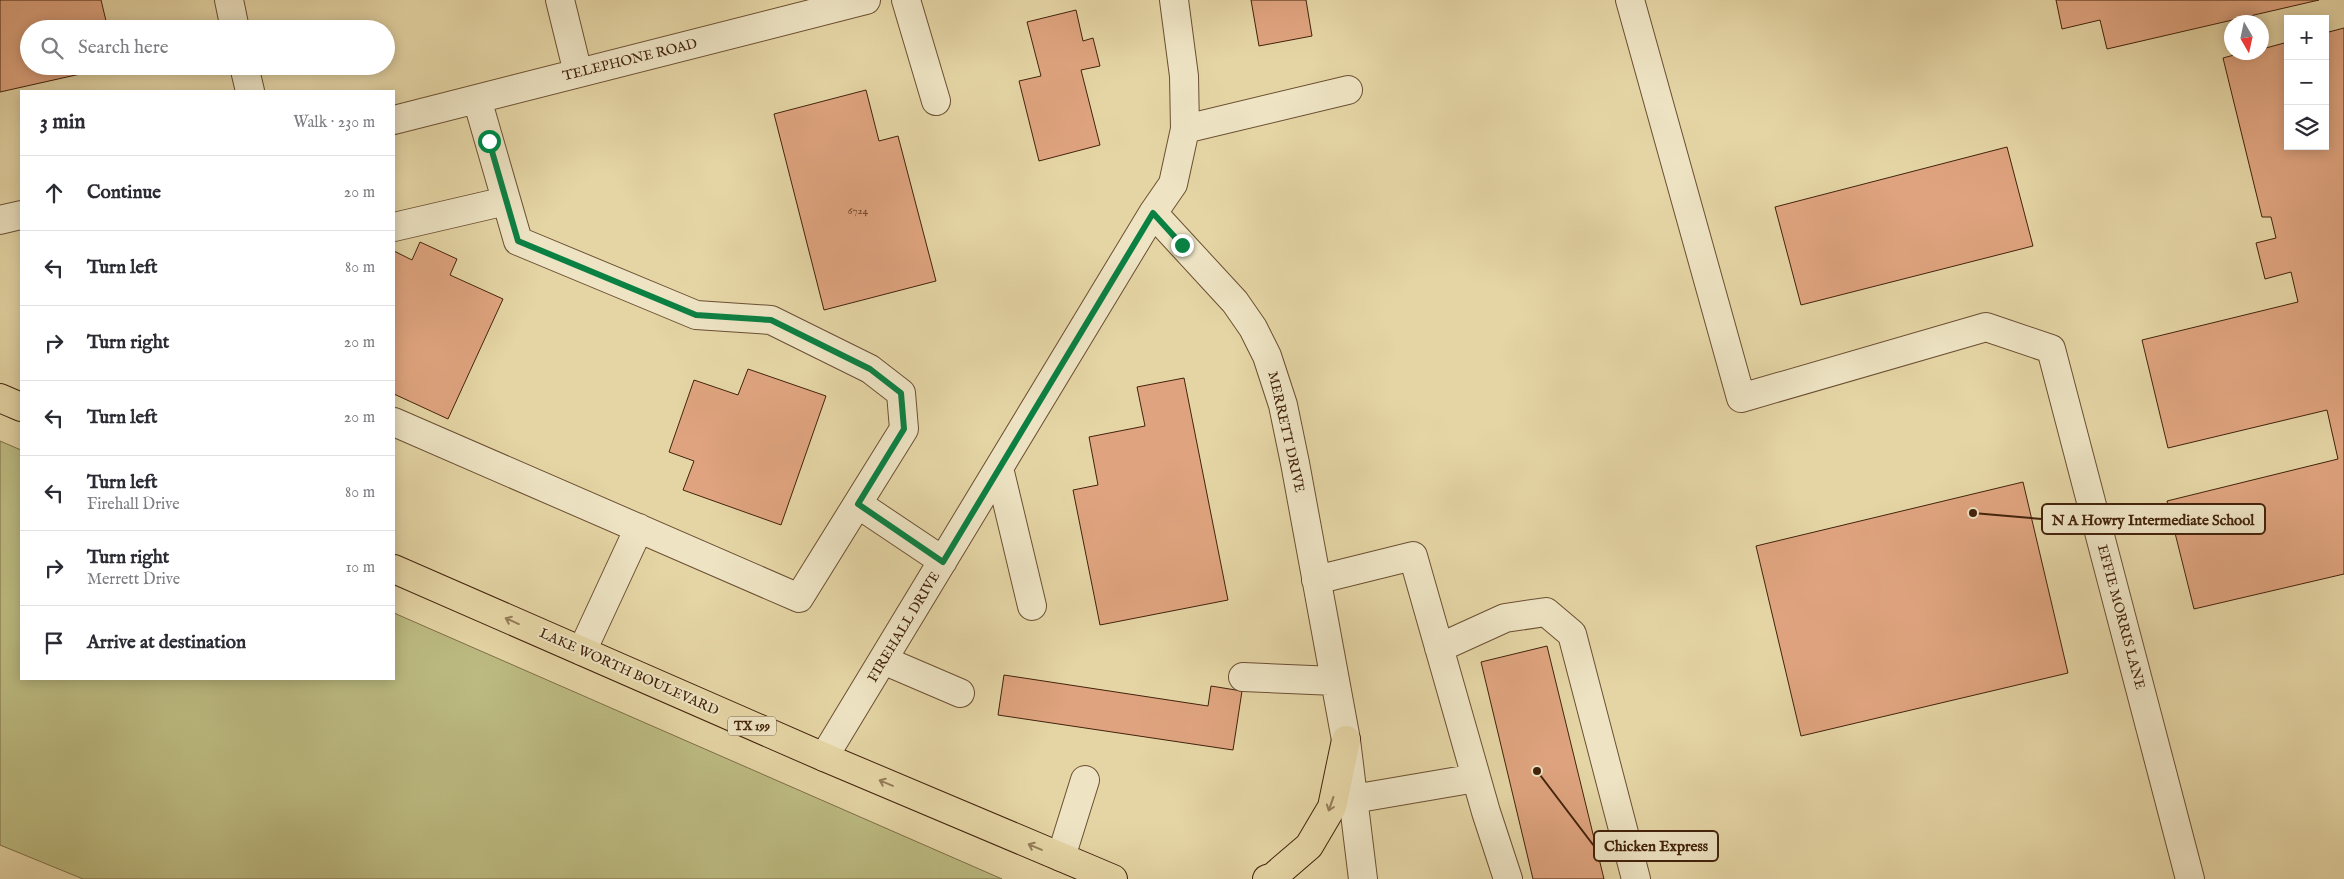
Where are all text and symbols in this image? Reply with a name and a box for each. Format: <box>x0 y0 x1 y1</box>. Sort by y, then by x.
north arrow <box>2224 15 2269 60</box>
map controls <box>2284 15 2329 150</box>
button: + <box>2284 15 2329 60</box>
search box <box>20 20 395 75</box>
icon: search <box>38 34 66 62</box>
street label: TELEPHONE ROAD <box>561 35 699 85</box>
text: Search here <box>78 36 169 60</box>
button: − <box>2284 60 2329 105</box>
button: layers <box>2284 105 2329 150</box>
text: 3 min <box>40 109 85 136</box>
text: Walk · 230 m <box>293 113 375 133</box>
route start <box>478 130 501 153</box>
icon: ahead <box>40 179 68 207</box>
text: Continue <box>87 181 161 205</box>
text: 20 m <box>344 183 375 203</box>
house number: 6724 <box>848 204 869 218</box>
route end <box>1171 234 1194 257</box>
icon: left <box>40 254 68 282</box>
text: Turn left <box>87 256 158 280</box>
text: 80 m <box>345 258 375 278</box>
icon: right <box>40 329 68 357</box>
text: Turn right <box>87 331 169 355</box>
text: 20 m <box>344 333 375 353</box>
street label: MERRETT DRIVE <box>1263 370 1309 495</box>
icon: left <box>40 404 68 432</box>
text: Turn left <box>87 406 158 430</box>
text: 20 m <box>344 408 375 428</box>
text: Turn left <box>87 471 158 495</box>
icon: left <box>40 479 68 507</box>
text: 80 m <box>345 483 375 503</box>
text: Firehall Drive <box>87 495 180 515</box>
callout: N A Howry Intermediate School <box>2042 504 2265 534</box>
text: N A Howry Intermediate School <box>2051 511 2255 530</box>
street label: EFFIE MORRIS LANE <box>2093 543 2149 692</box>
text: Turn right <box>87 546 169 570</box>
icon: right <box>40 554 68 582</box>
text: 10 m <box>345 558 375 578</box>
street label: FIREHALL DRIVE <box>864 568 944 686</box>
text: Merrett Drive <box>87 570 180 590</box>
one-way arrow <box>505 615 520 625</box>
street label: LAKE WORTH BOULEVARD <box>536 624 722 720</box>
icon: arrive <box>40 629 68 657</box>
text: Arrive at destination <box>87 631 246 655</box>
road number: TX 199 <box>728 716 776 736</box>
one-way arrow <box>879 778 894 788</box>
one-way arrow <box>1326 796 1335 812</box>
callout: Chicken Express <box>1594 831 1718 861</box>
text: Chicken Express <box>1604 837 1709 856</box>
one-way arrow <box>1028 841 1043 851</box>

